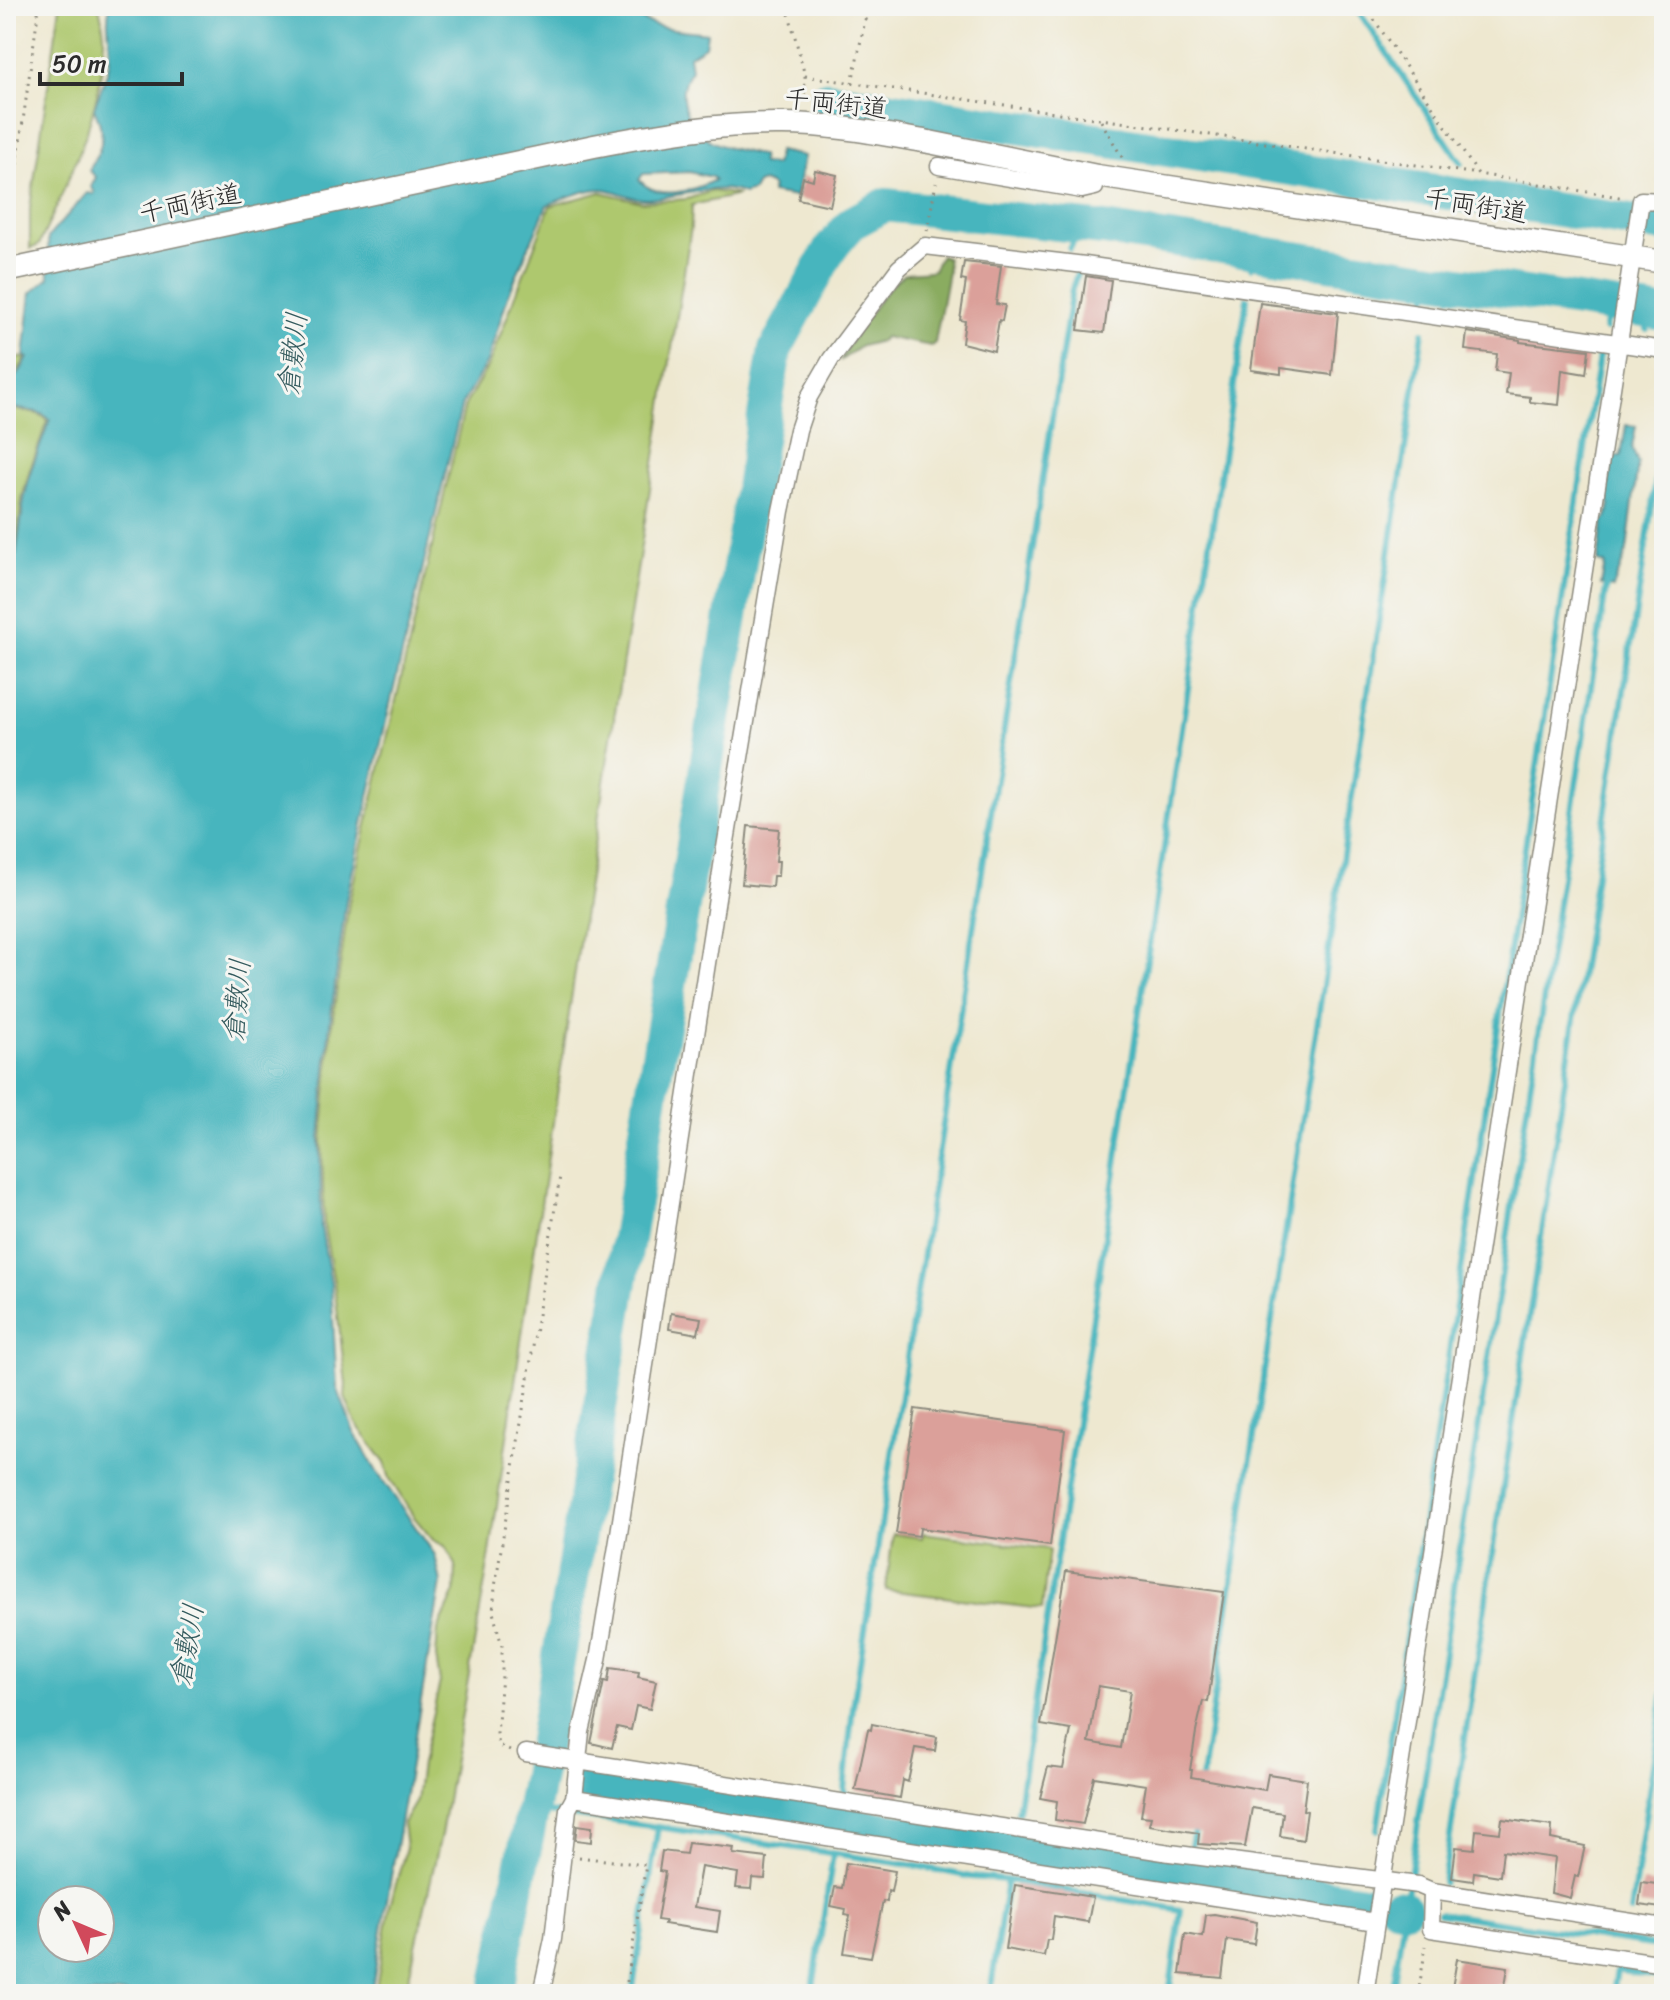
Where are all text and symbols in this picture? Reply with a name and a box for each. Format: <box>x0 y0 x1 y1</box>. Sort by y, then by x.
scale bar <box>40 36 182 86</box>
text: 50 m <box>52 43 107 85</box>
street label: 千両街道 <box>782 75 890 131</box>
street label: 千両街道 <box>134 170 246 236</box>
street label: 千両街道 <box>1421 174 1531 236</box>
water label: 倉敷川 <box>264 310 321 398</box>
water label: 倉敷川 <box>208 956 265 1044</box>
water label: 倉敷川 <box>155 1599 218 1691</box>
north arrow <box>36 1884 116 1964</box>
text: N <box>42 1891 82 1930</box>

